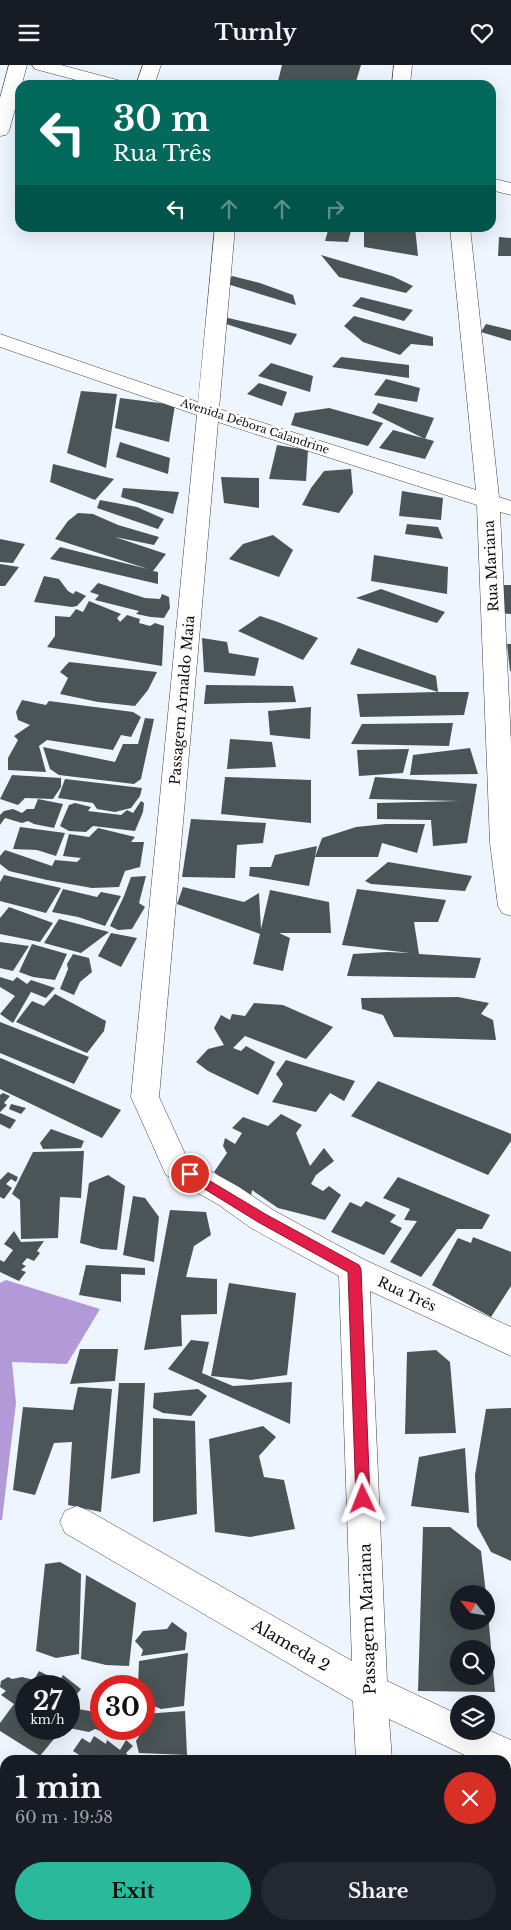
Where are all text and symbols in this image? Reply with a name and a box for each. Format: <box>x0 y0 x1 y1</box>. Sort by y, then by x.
icon: menu <box>15 19 43 47</box>
text: Turnly <box>215 19 296 46</box>
icon: heart <box>468 19 496 47</box>
text: 30 m <box>113 97 210 140</box>
icon: left <box>30 100 95 165</box>
text: Rua Três <box>113 140 212 167</box>
icon: left <box>162 195 190 223</box>
icon: ahead <box>215 195 243 223</box>
icon: ahead <box>268 195 296 223</box>
icon: right <box>321 195 349 223</box>
street label: Avenida Débora Calandrine <box>178 395 331 457</box>
street label: Rua Mariana <box>480 520 502 612</box>
street label: Passagem Arnaldo Maia <box>166 614 198 786</box>
pin <box>169 1153 211 1195</box>
icon: arrive <box>176 1160 204 1188</box>
street label: Rua Três <box>375 1273 439 1315</box>
position arrow <box>336 1472 388 1524</box>
street label: Passagem Mariana <box>354 1543 380 1695</box>
north arrow <box>450 1585 495 1630</box>
map controls <box>450 1585 495 1740</box>
street label: Alameda 2 <box>248 1614 334 1675</box>
button: search <box>450 1640 495 1685</box>
speed limit sign: 30 <box>90 1675 155 1740</box>
text: 27 <box>33 1686 62 1717</box>
button: layers <box>450 1695 495 1740</box>
text: km/h <box>30 1712 65 1727</box>
text: 1 min <box>15 1769 102 1806</box>
button: close <box>444 1772 496 1824</box>
text: 60 m · 19:58 <box>15 1807 113 1827</box>
button: Exit <box>15 1862 251 1920</box>
button: Share <box>261 1862 496 1920</box>

